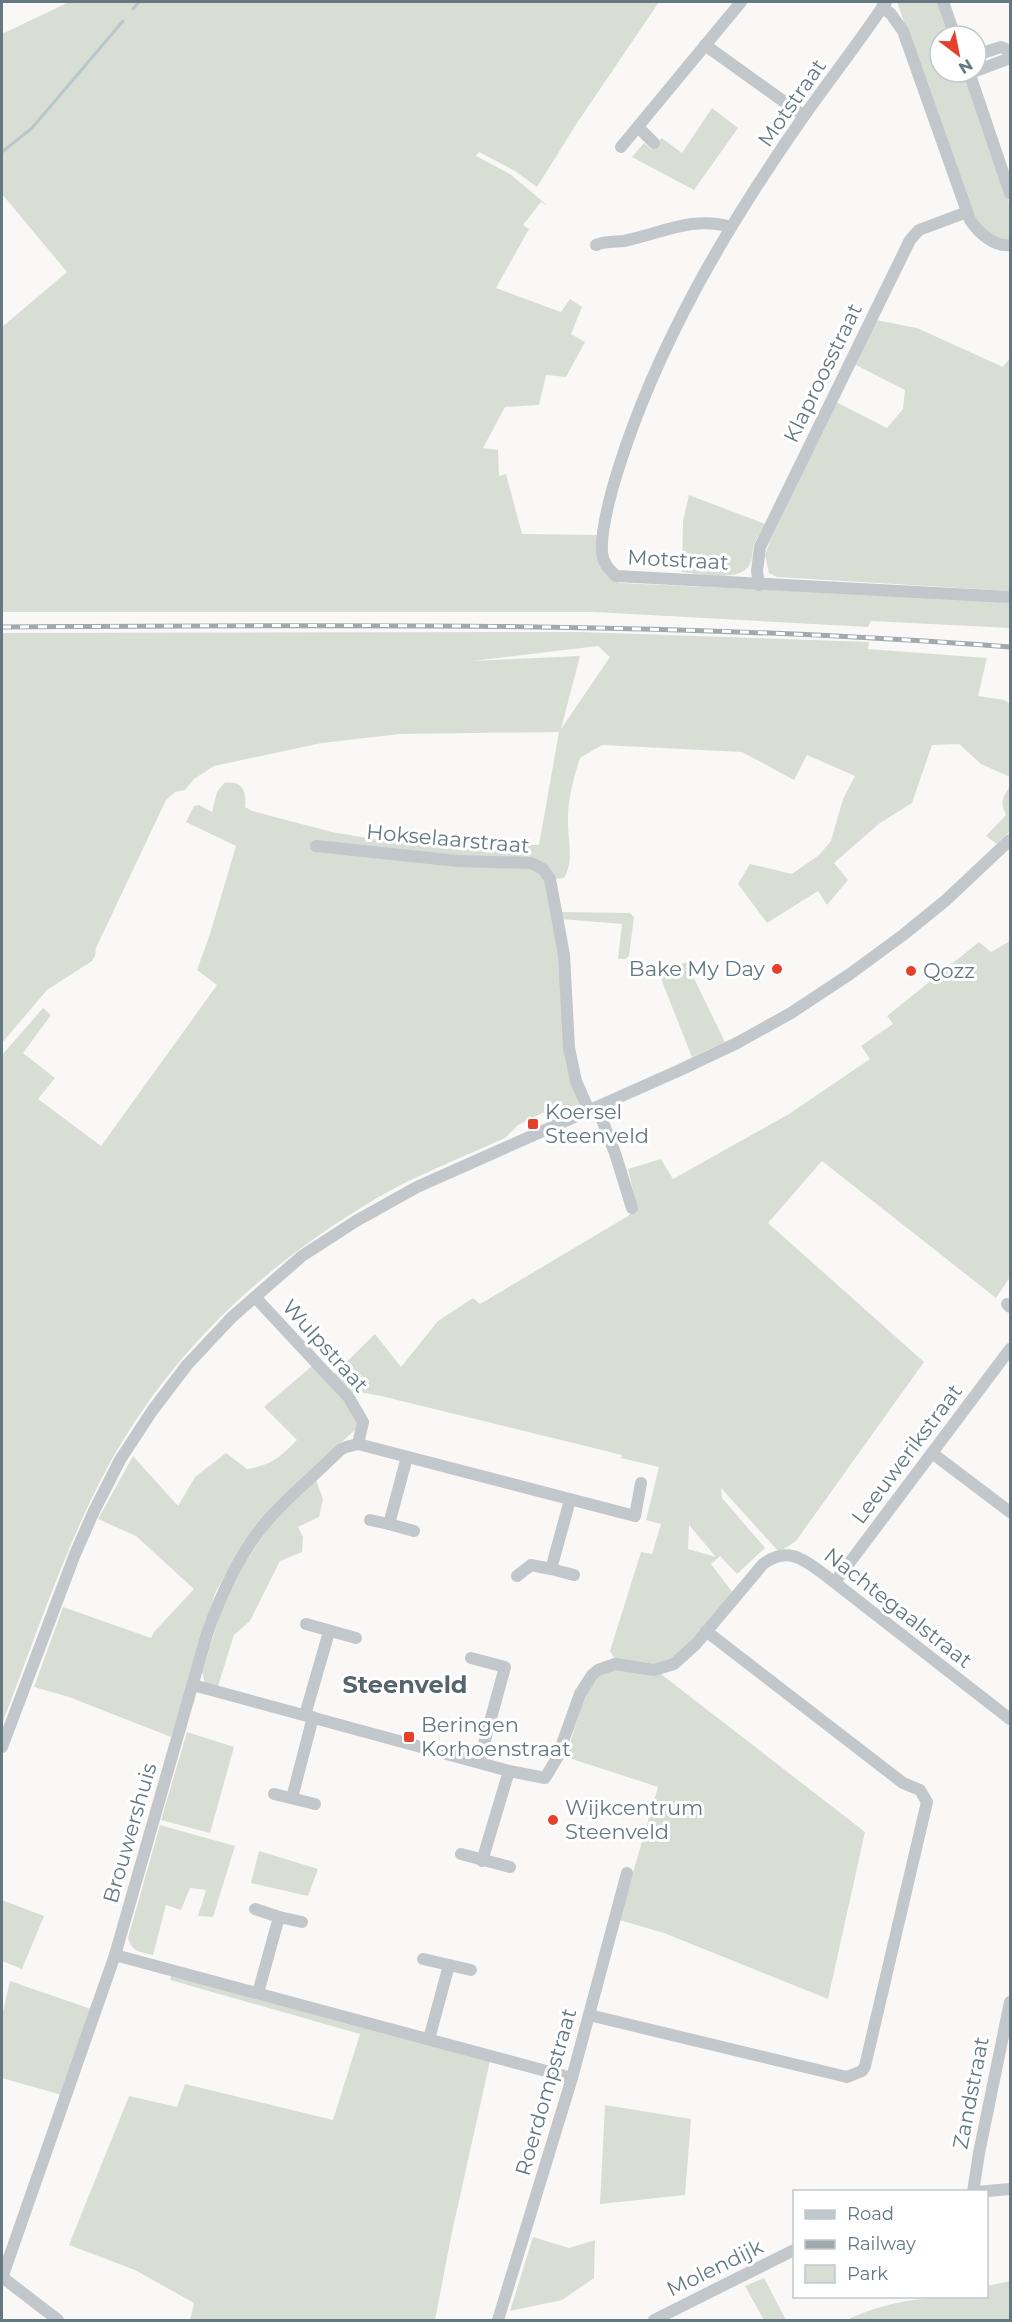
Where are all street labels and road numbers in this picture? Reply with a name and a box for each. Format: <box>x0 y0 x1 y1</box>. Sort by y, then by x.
street label: Motstraat <box>752 54 831 151</box>
street label: Klaproosstraat <box>778 299 867 446</box>
street label: Motstraat <box>627 544 729 575</box>
street label: Hokselaarstraat <box>365 819 531 858</box>
street label: Wulpstraat <box>277 1294 374 1397</box>
street label: Leeuwerikstraat <box>846 1379 967 1528</box>
street label: Nachtegaalstraat <box>819 1542 977 1673</box>
street label: Brouwershuis <box>98 1760 162 1906</box>
street label: Roerdompstraat <box>510 2005 581 2178</box>
street label: Zandstraat <box>947 2034 994 2151</box>
street label: Molendijk <box>663 2233 767 2302</box>

